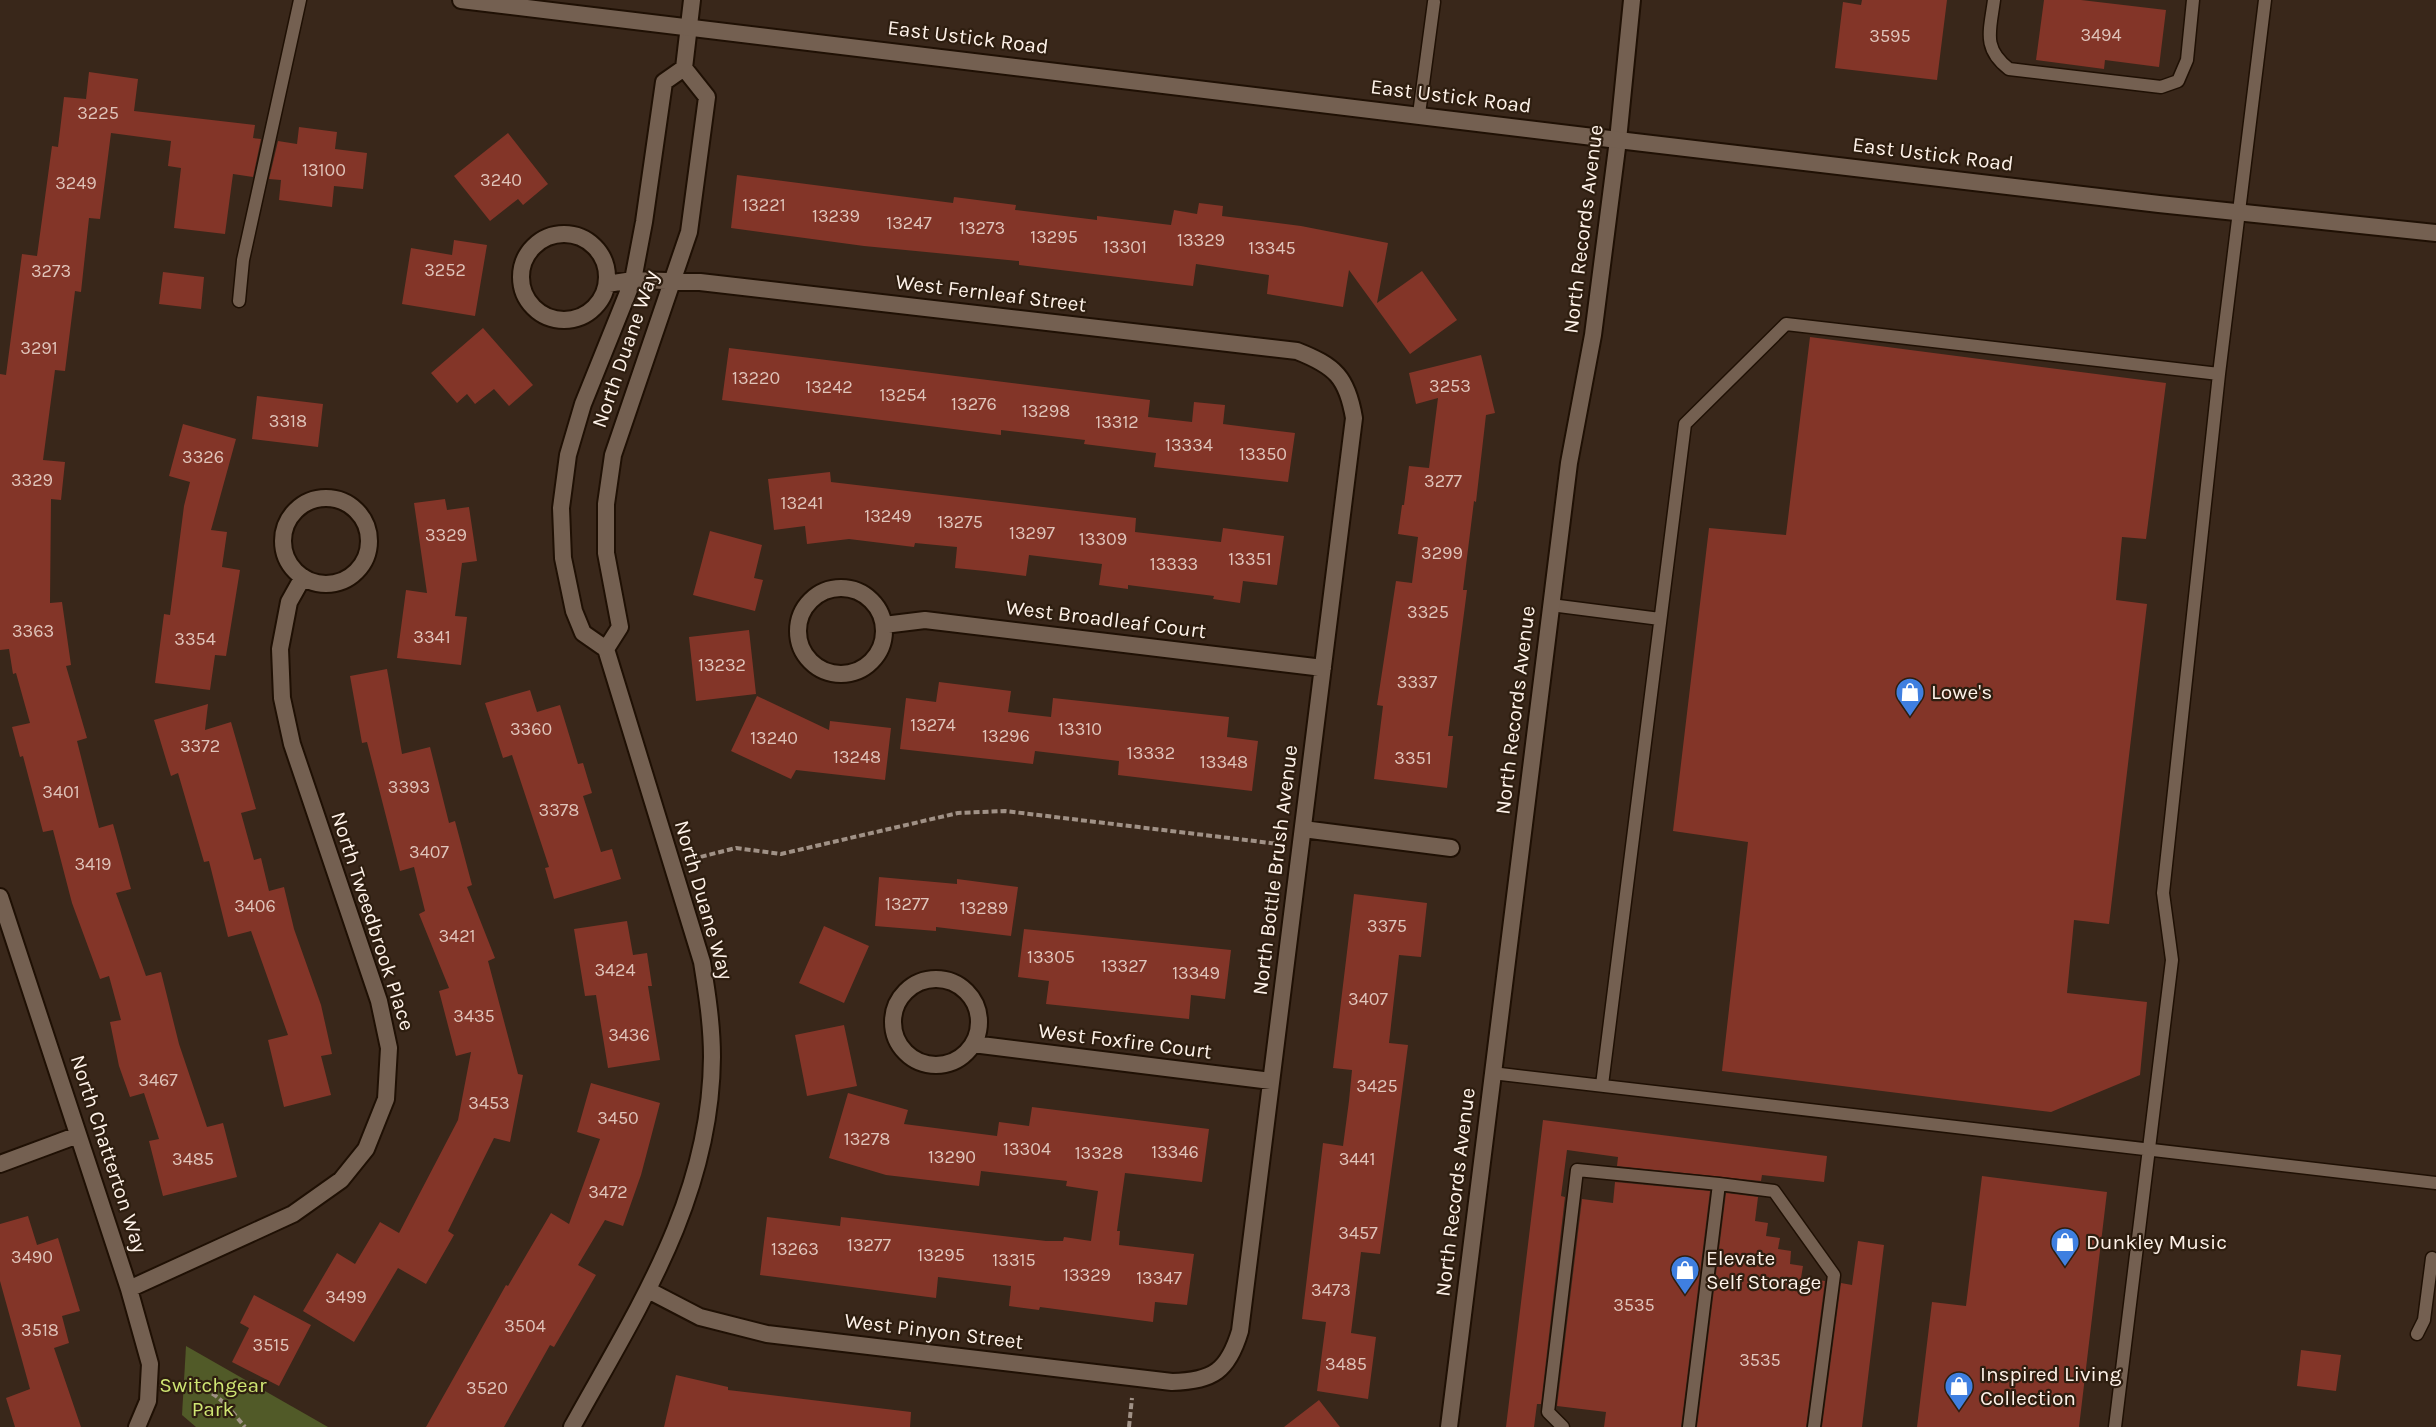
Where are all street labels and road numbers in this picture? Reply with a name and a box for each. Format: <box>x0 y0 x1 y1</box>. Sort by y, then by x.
street label: East Ustick Road <box>886 15 1050 59</box>
street label: East Ustick Road <box>1369 74 1533 118</box>
street label: North Records Avenue <box>1558 123 1608 335</box>
street label: East Ustick Road <box>1851 132 2015 176</box>
street label: North Duane Way <box>587 267 663 431</box>
street label: West Fernleaf Street <box>894 269 1088 317</box>
street label: West Broadleaf Court <box>1004 595 1208 643</box>
street label: North Records Avenue <box>1490 604 1540 816</box>
street label: North Bottle Brush Avenue <box>1248 743 1302 997</box>
street label: North Tweedbrook Place <box>326 809 420 1033</box>
street label: North Duane Way <box>670 817 738 983</box>
street label: West Foxfire Court <box>1037 1018 1213 1064</box>
street label: North Chatterton Way <box>66 1052 152 1256</box>
street label: North Records Avenue <box>1430 1086 1480 1298</box>
street label: West Pinyon Street <box>843 1308 1025 1354</box>

